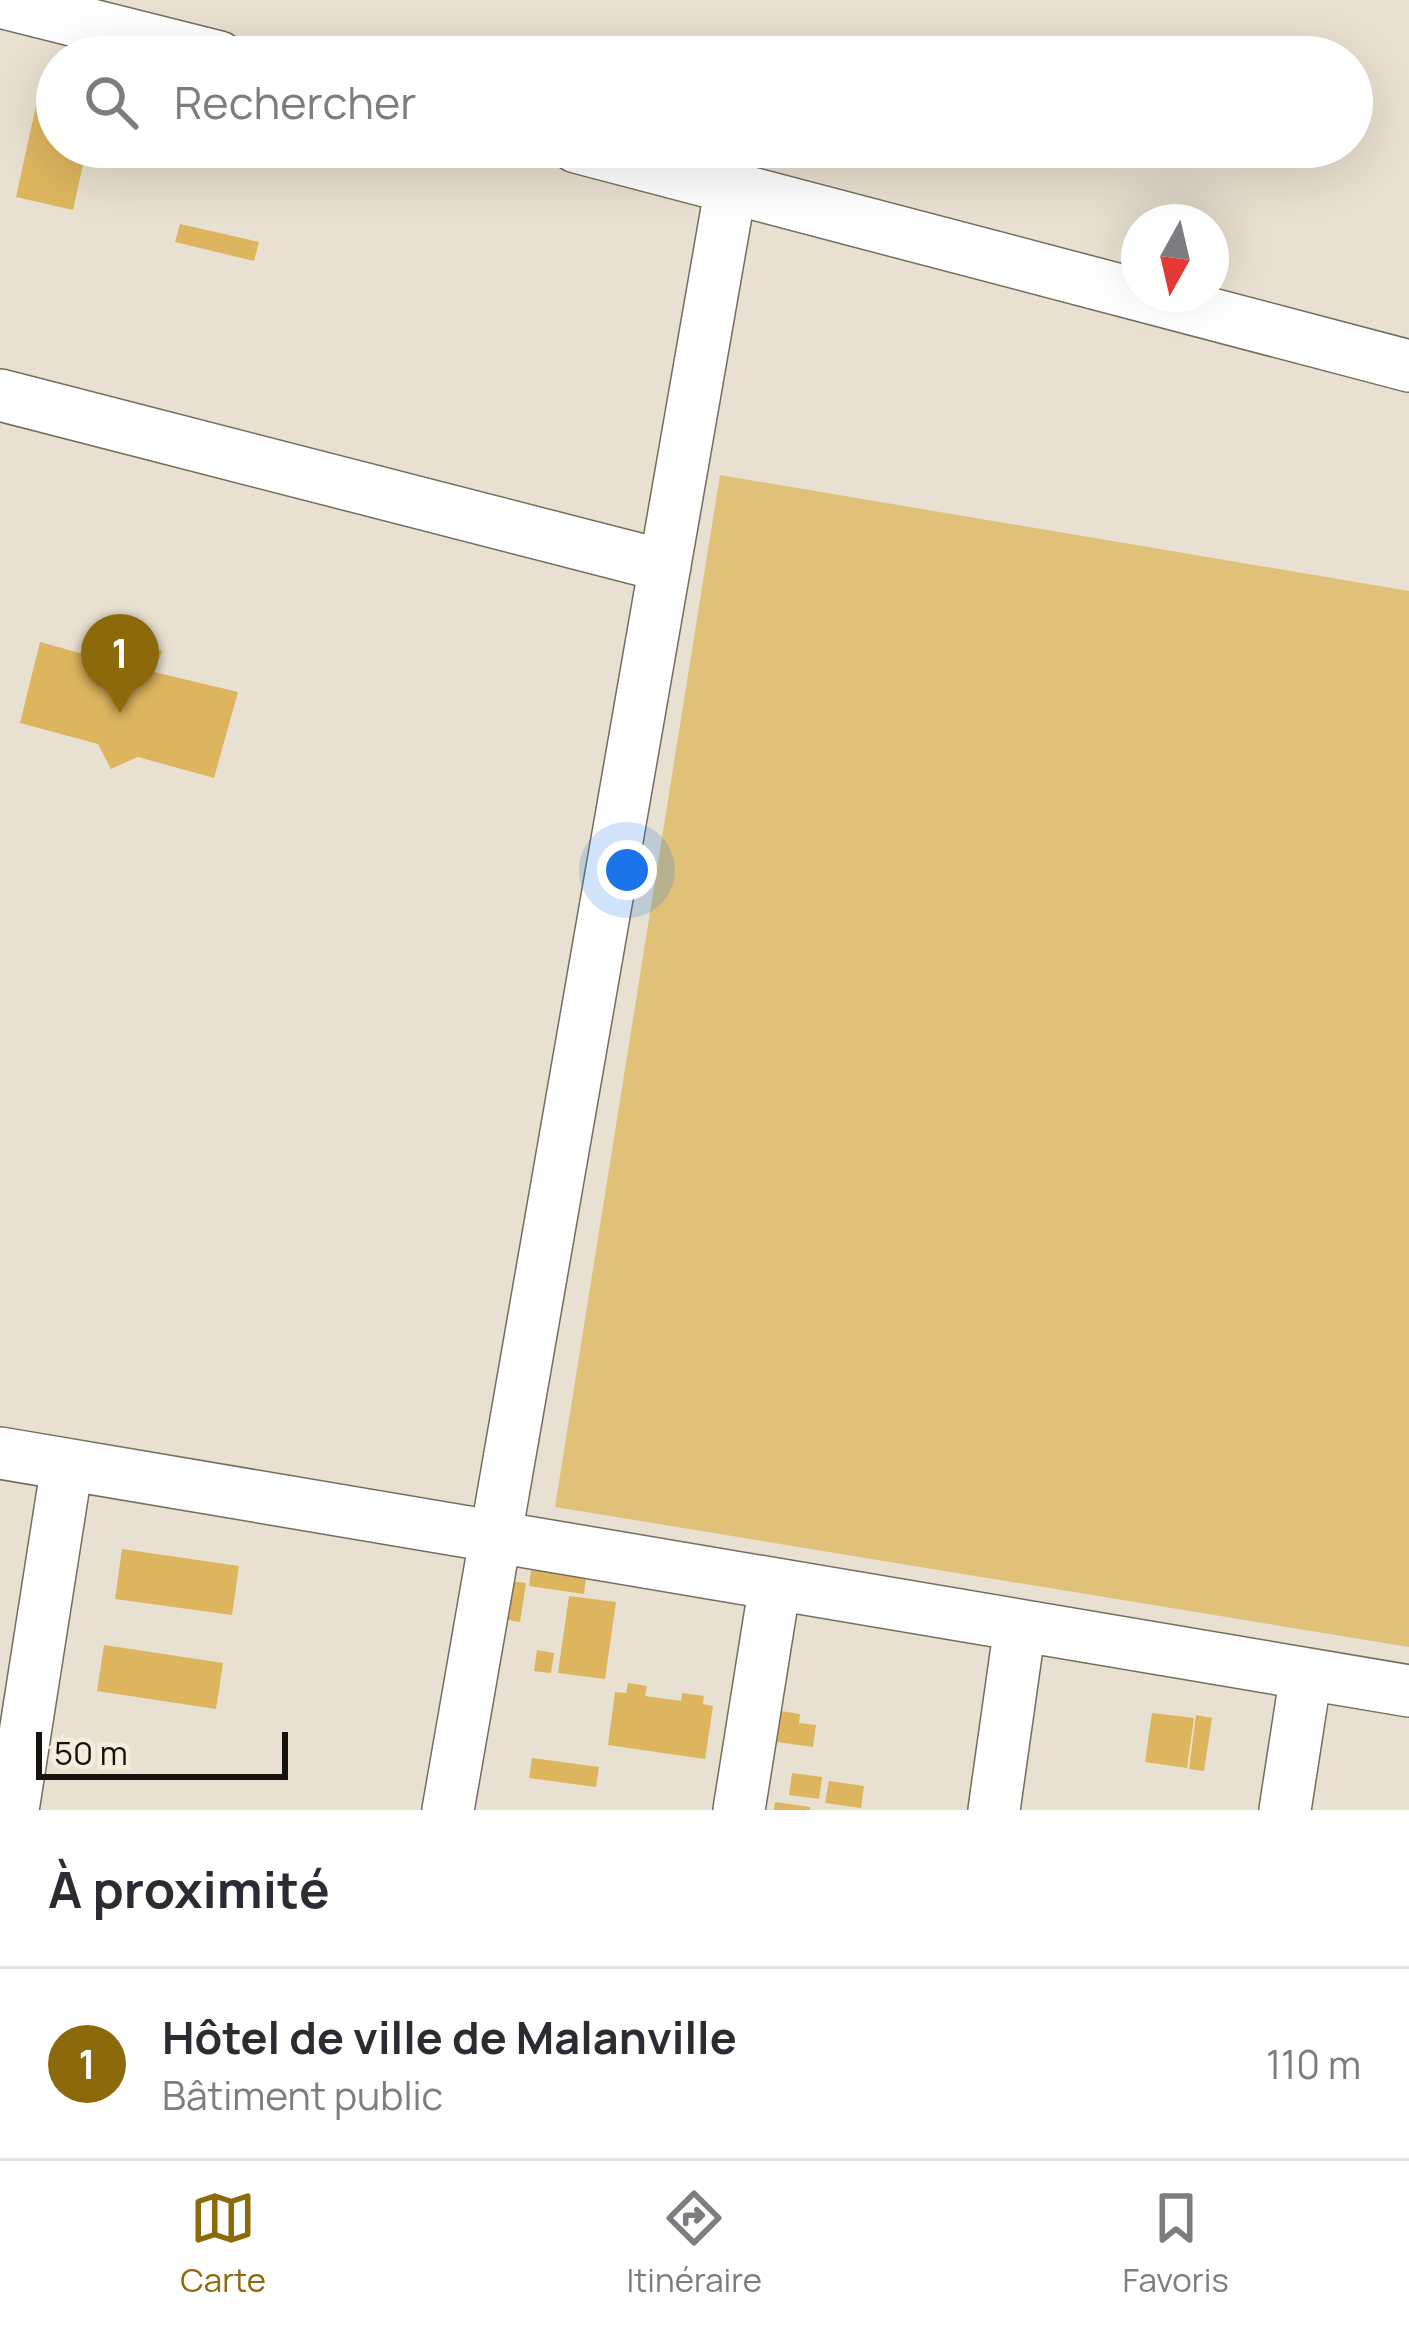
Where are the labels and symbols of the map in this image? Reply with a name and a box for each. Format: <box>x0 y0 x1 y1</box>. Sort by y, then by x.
north arrow <box>1121 204 1229 312</box>
pin: 1 <box>81 614 159 713</box>
your location <box>597 840 657 900</box>
scale bar <box>36 1726 288 1779</box>

